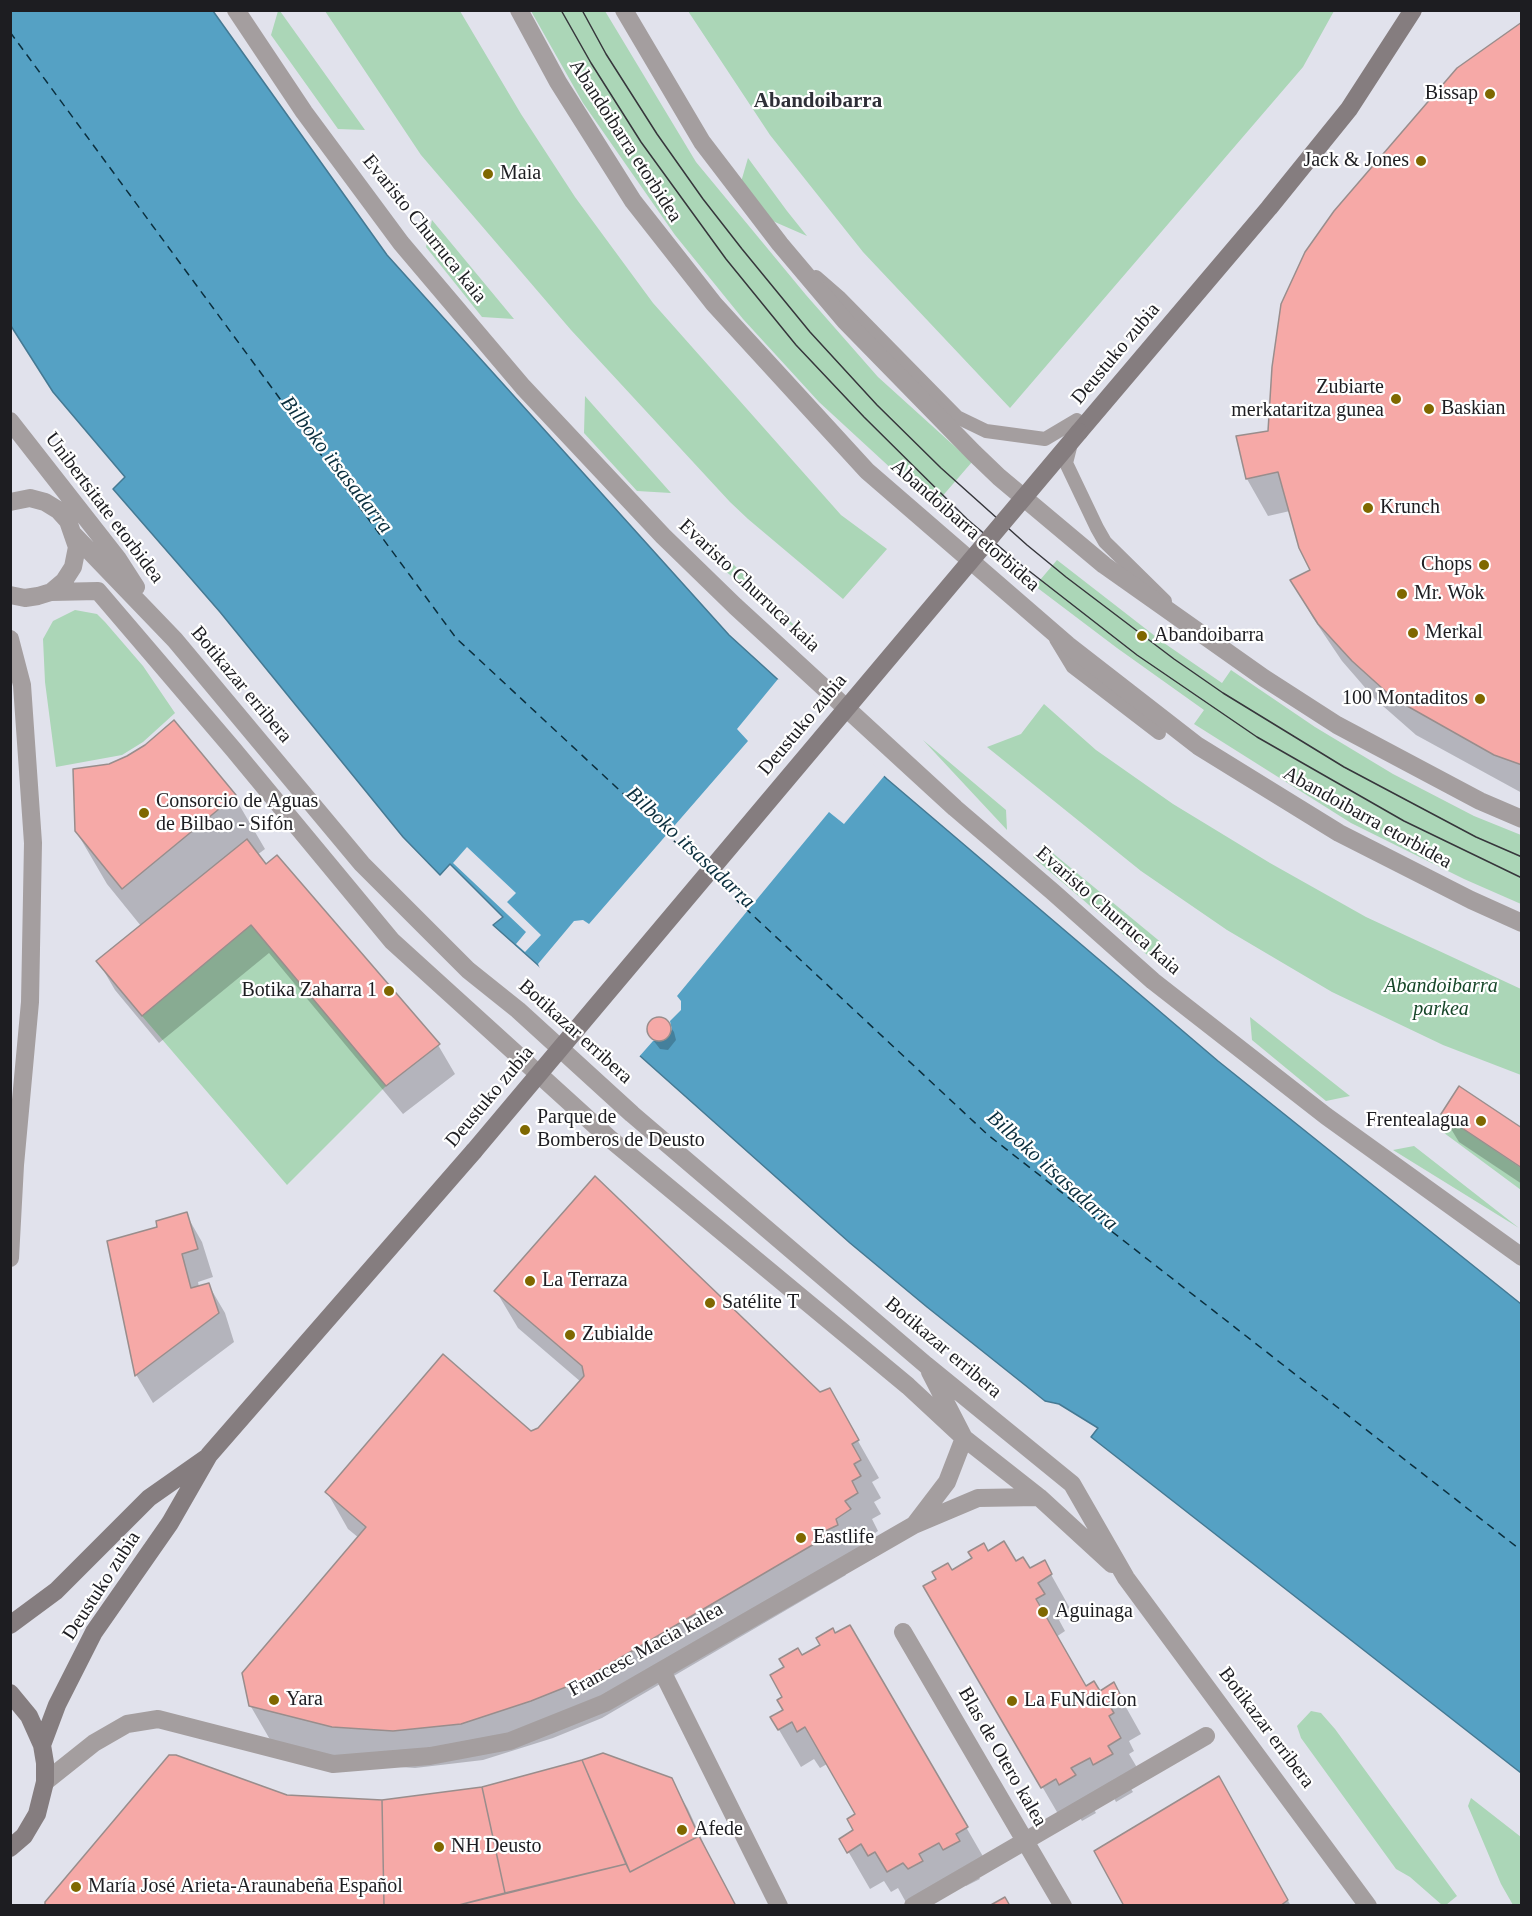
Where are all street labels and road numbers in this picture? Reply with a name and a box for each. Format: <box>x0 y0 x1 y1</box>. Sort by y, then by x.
street label: Abandoibarra etorbidea <box>563 55 687 227</box>
street label: Evaristo Churruca kaia <box>357 150 491 308</box>
street label: Deustuko zubia <box>1067 298 1165 410</box>
street label: Unibertsitate etorbidea <box>39 428 169 588</box>
street label: Abandoibarra etorbidea <box>886 455 1044 597</box>
street label: Evaristo Churruca kaia <box>673 514 825 658</box>
street label: Botikazar erribera <box>185 622 297 748</box>
street label: Deustuko zubia <box>754 669 852 781</box>
street label: Abandoibarra etorbidea <box>1278 762 1456 874</box>
street label: Evaristo Churruca kaia <box>1031 841 1185 981</box>
street label: Botikazar erribera <box>513 975 637 1089</box>
street label: Deustuko zubia <box>441 1041 539 1153</box>
street label: Botikazar erribera <box>880 1292 1006 1404</box>
street label: Deustuko zubia <box>58 1527 146 1645</box>
street label: Francesc Macia kalea <box>564 1598 728 1702</box>
street label: Botikazar erribera <box>1213 1663 1319 1793</box>
street label: Blas de Otero kalea <box>952 1683 1052 1831</box>

